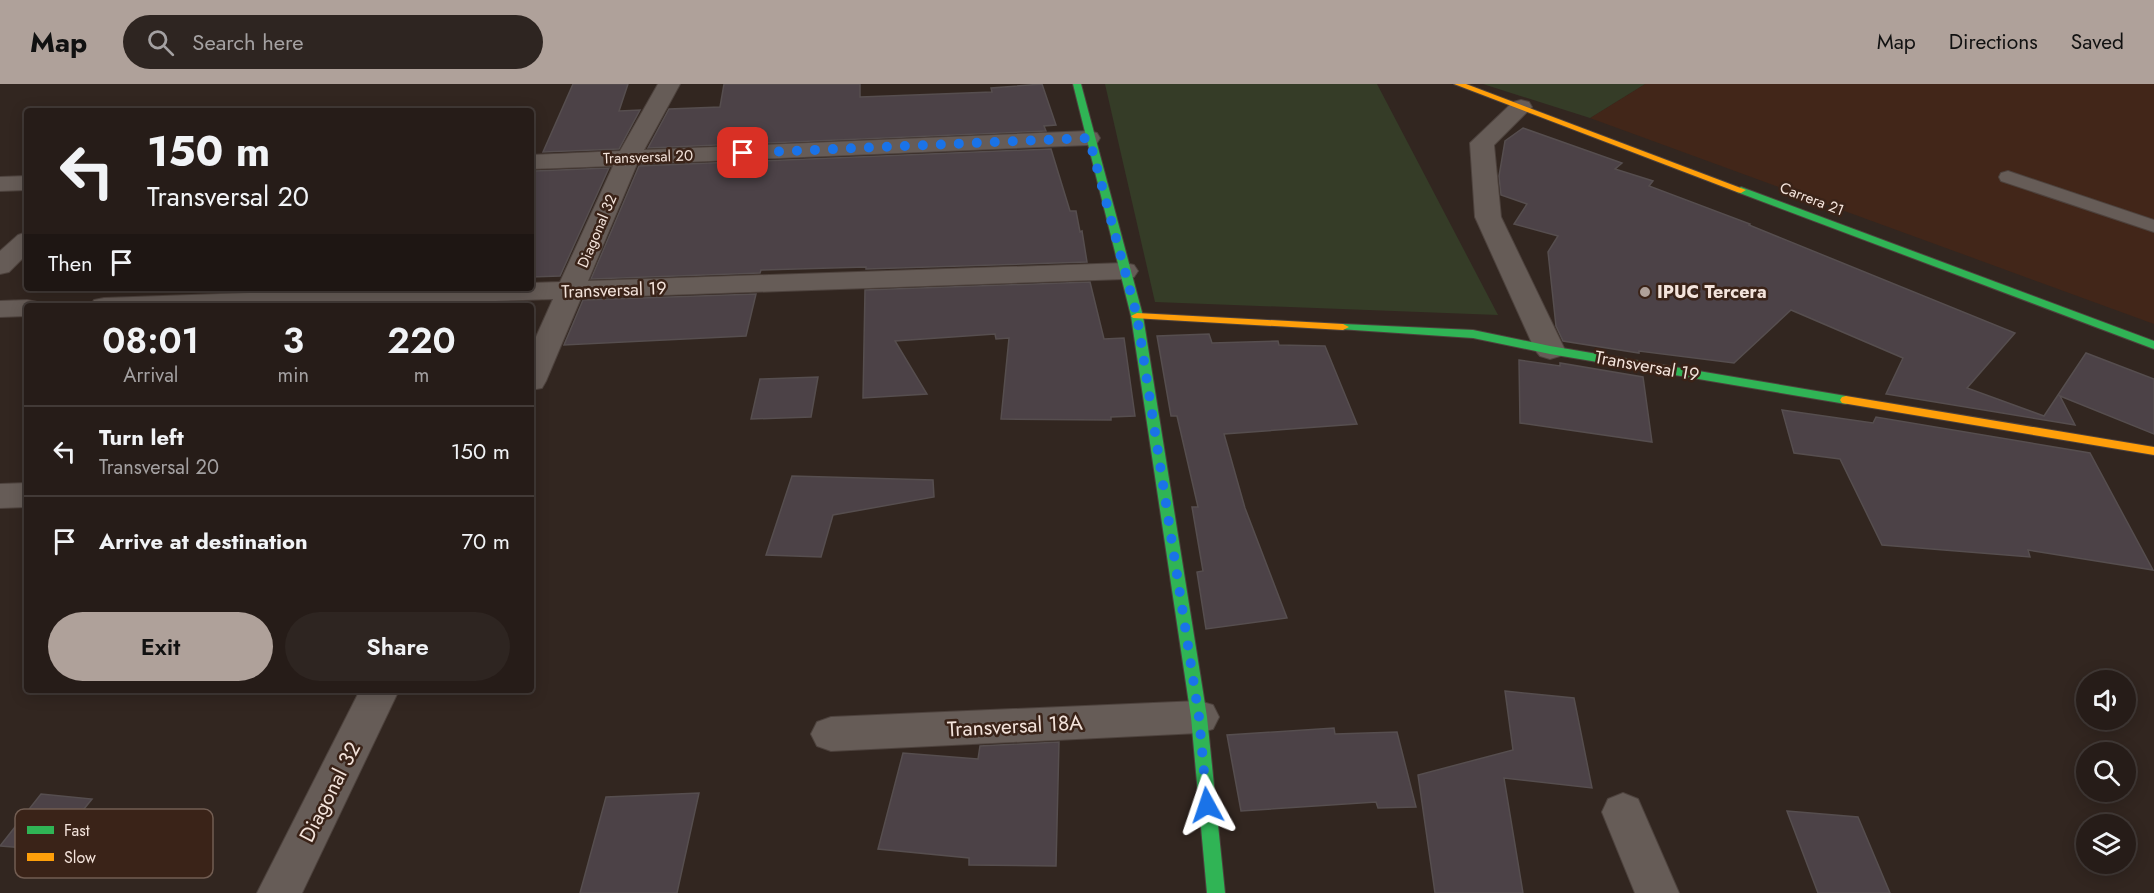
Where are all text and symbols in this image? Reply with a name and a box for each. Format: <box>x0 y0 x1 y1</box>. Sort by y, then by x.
search box <box>123 15 543 69</box>
text: Map <box>30 22 87 63</box>
icon: search <box>144 26 177 59</box>
text: Search here <box>192 26 304 58</box>
text: Map <box>1877 27 1916 57</box>
text: Directions <box>1949 27 2038 57</box>
text: Saved <box>2071 27 2124 57</box>
text: 150 m <box>147 121 270 182</box>
pin <box>717 127 768 178</box>
icon: left <box>48 132 126 210</box>
icon: arrive <box>726 136 759 169</box>
street label: Transversal 20 <box>603 144 693 170</box>
text: Transversal 20 <box>147 177 309 216</box>
street label: Carrera 21 <box>1777 177 1847 221</box>
street label: Diagonal 32 <box>572 191 622 271</box>
icon: arrive <box>105 246 138 279</box>
text: Then <box>48 247 93 279</box>
street label: Transversal 19 <box>561 275 667 305</box>
place label: IPUC Tercera <box>1657 279 1767 305</box>
marker: IPUC Tercera <box>1638 285 1652 299</box>
text: 08:01 <box>102 314 199 366</box>
text: 3 <box>283 314 304 366</box>
text: 220 <box>387 314 456 366</box>
street label: Transversal 19 <box>1593 344 1701 388</box>
text: Arrival <box>123 361 178 390</box>
text: min <box>278 361 309 390</box>
text: m <box>414 361 429 390</box>
text: Turn left <box>99 421 184 453</box>
icon: left <box>48 435 81 468</box>
text: 150 m <box>451 435 510 467</box>
text: Transversal 20 <box>99 453 219 482</box>
icon: arrive <box>48 525 81 558</box>
text: Arrive at destination <box>99 525 308 557</box>
text: 70 m <box>461 525 510 557</box>
button: Exit <box>48 612 273 681</box>
button: Share <box>285 612 510 681</box>
map controls <box>2076 670 2136 874</box>
button: sound <box>2076 670 2136 730</box>
street label: Transversal 18A <box>946 707 1084 745</box>
street label: Diagonal 32 <box>292 737 368 847</box>
button: search <box>2076 742 2136 802</box>
position arrow <box>1175 773 1239 837</box>
legend <box>15 809 213 878</box>
button: layers <box>2076 814 2136 874</box>
text: Fast <box>64 819 90 842</box>
text: Slow <box>64 846 96 869</box>

